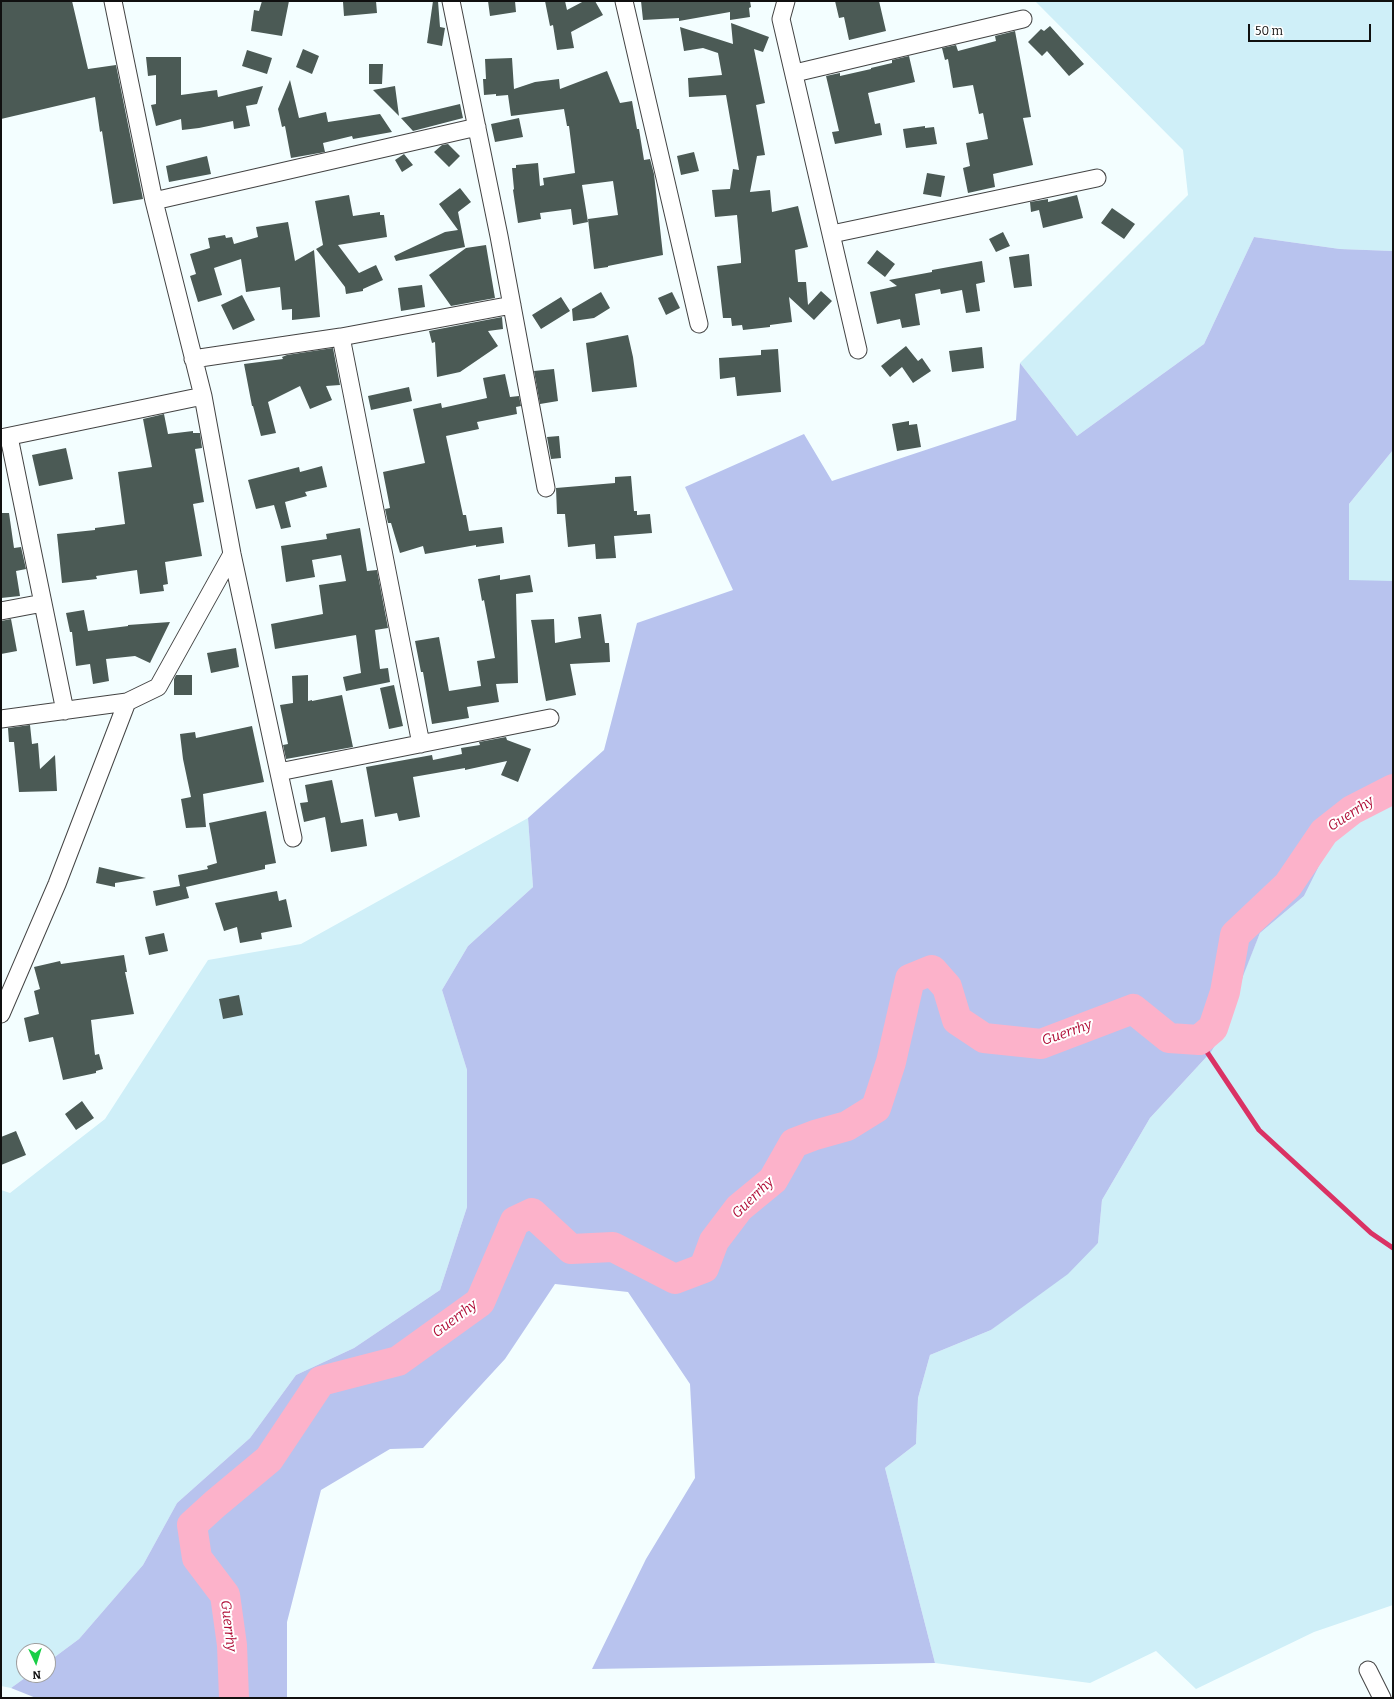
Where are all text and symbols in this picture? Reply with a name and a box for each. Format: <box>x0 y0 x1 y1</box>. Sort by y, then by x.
scale bar <box>1250 16 1373 42</box>
text: 50 m <box>1255 24 1283 38</box>
water label: Guerrhy <box>1325 793 1377 835</box>
water label: Guerrhy <box>1040 1017 1094 1049</box>
water label: Guerrhy <box>729 1174 777 1222</box>
water label: Guerrhy <box>429 1297 481 1341</box>
water label: Guerrhy <box>217 1599 239 1653</box>
north arrow <box>16 1643 56 1683</box>
text: N <box>32 1668 41 1681</box>

